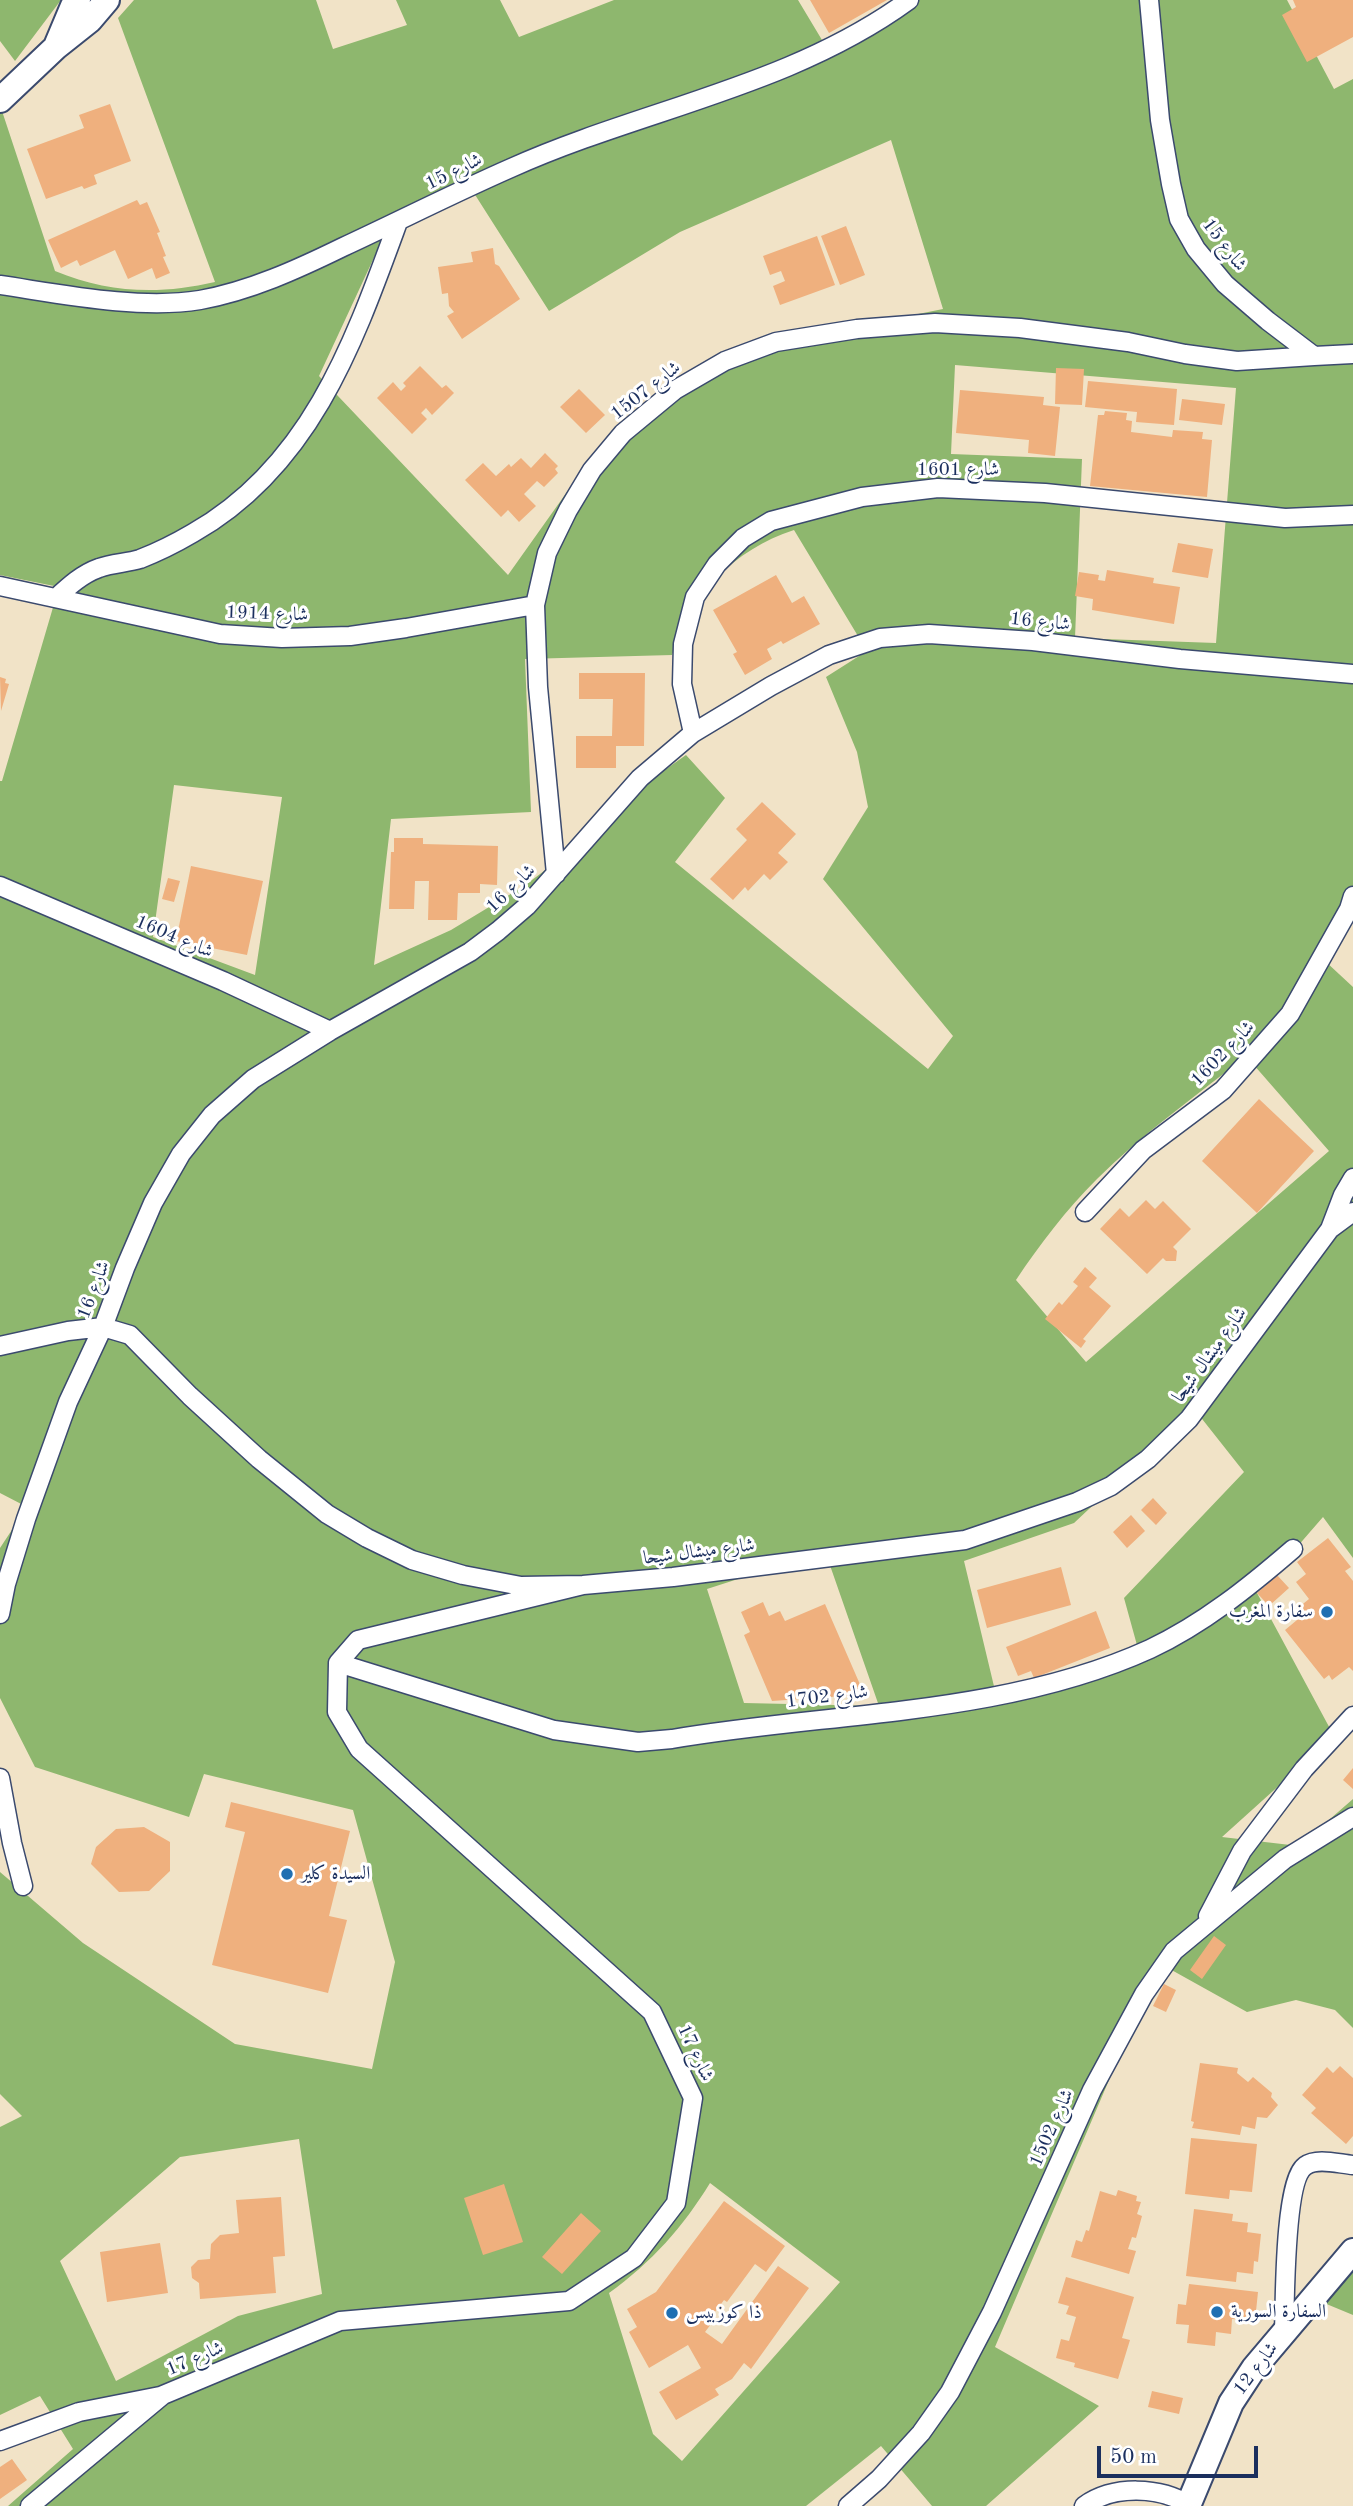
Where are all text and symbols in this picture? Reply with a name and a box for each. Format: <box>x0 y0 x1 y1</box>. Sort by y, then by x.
street label: شارع 15 <box>422 149 486 195</box>
street label: شارع 15 <box>1197 214 1251 276</box>
street label: شارع 1507 <box>607 357 685 425</box>
street label: شارع 1601 <box>917 459 999 481</box>
street label: شارع 1914 <box>225 601 309 627</box>
street label: شارع 16 <box>1009 608 1071 636</box>
street label: شارع 16 <box>481 860 541 918</box>
street label: شارع 1604 <box>132 910 216 964</box>
street label: شارع 1602 <box>1186 1016 1260 1092</box>
street label: شارع 16 <box>73 1258 115 1322</box>
street label: شارع ميشال شيحا <box>1168 1303 1252 1407</box>
street label: شارع ميشال شيحا <box>642 1534 756 1570</box>
place label: سفارة المغرب <box>1229 1601 1313 1623</box>
marker: سفارة المغرب <box>1319 1604 1335 1620</box>
street label: شارع 1702 <box>785 1681 869 1713</box>
place label: السيدة كلير <box>301 1863 370 1885</box>
marker: السيدة كلير <box>279 1866 295 1882</box>
street label: شارع 17 <box>672 2021 718 2085</box>
street label: شارع 1502 <box>1025 2086 1079 2170</box>
place label: السفارة السورية <box>1231 2301 1326 2323</box>
place label: ذا كوزبيس <box>686 2302 762 2324</box>
marker: السفارة السورية <box>1209 2304 1225 2320</box>
marker: ذا كوزبيس <box>664 2305 680 2321</box>
street label: شارع 17 <box>163 2337 227 2381</box>
street label: شارع 12 <box>1229 2338 1283 2400</box>
scale bar <box>1101 2432 1262 2476</box>
text: 50 m <box>1110 2447 1157 2468</box>

